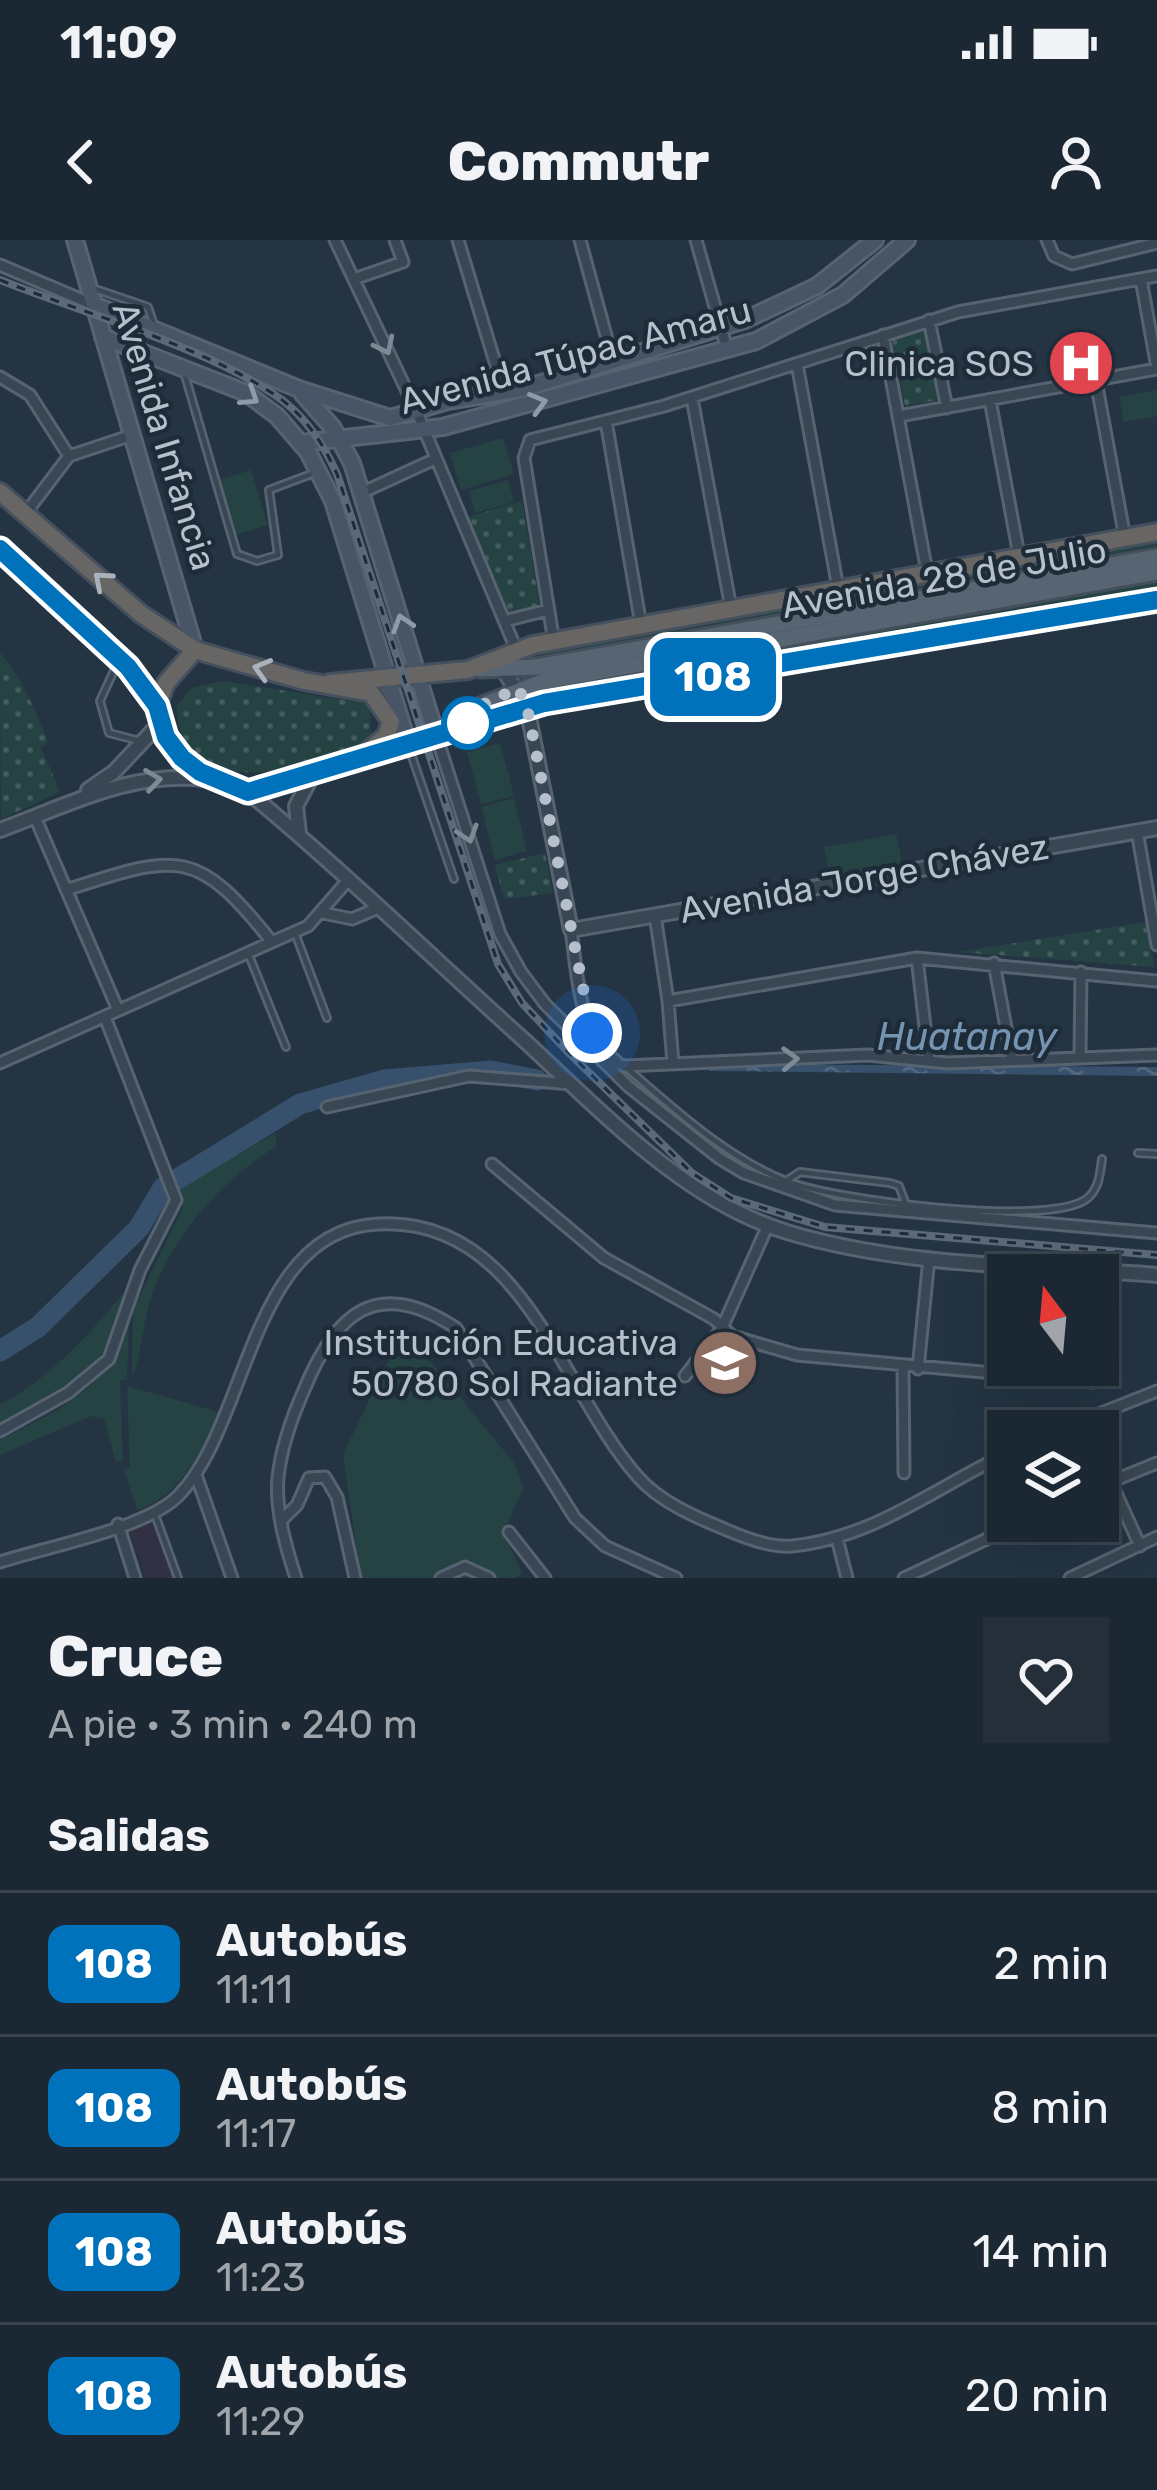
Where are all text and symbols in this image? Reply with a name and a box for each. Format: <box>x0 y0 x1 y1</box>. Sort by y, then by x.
text: 11:09 <box>60 16 177 69</box>
icon: back <box>48 129 114 195</box>
icon: person <box>1043 129 1109 195</box>
text: Commutr <box>448 130 709 194</box>
street label: Avenida Túpac Amaru <box>395 288 756 423</box>
street label: Avenida Infancia <box>103 297 226 575</box>
hospital icon: Clinica SOS <box>1046 328 1116 398</box>
one-way arrow <box>371 334 394 355</box>
place label: Clinica SOS <box>844 342 1034 385</box>
one-way arrow <box>236 383 258 405</box>
one-way arrow <box>527 393 548 418</box>
street label: Avenida 28 de Julio <box>778 528 1110 627</box>
one-way arrow <box>94 573 116 595</box>
one-way arrow <box>392 613 417 634</box>
line badge: 108 <box>644 638 782 716</box>
text: 108 <box>674 652 752 702</box>
one-way arrow <box>252 659 273 684</box>
unlabelled marker <box>443 698 493 748</box>
one-way arrow <box>143 768 163 794</box>
one-way arrow <box>454 823 479 844</box>
street label: Avenida Jorge Chávez <box>676 825 1052 932</box>
your location <box>562 1003 622 1063</box>
water label: Huatanay <box>877 1014 1058 1060</box>
one-way arrow <box>781 1046 800 1072</box>
north arrow <box>987 1254 1119 1386</box>
map controls <box>987 1254 1119 1542</box>
place label: Institución Educativa 50780 Sol Radiante <box>323 1321 678 1405</box>
school or university icon: Institución Educativa 50780 Sol Radiante <box>690 1328 760 1398</box>
button: layers <box>987 1410 1119 1542</box>
button: heart <box>983 1617 1109 1743</box>
text: Cruce <box>48 1623 223 1690</box>
text: A pie · 3 min · 240 m <box>48 1702 418 1748</box>
text: Salidas <box>48 1809 210 1862</box>
text: Autobús <box>216 1914 407 1967</box>
text: 2 min <box>993 1937 1109 1990</box>
text: 108 <box>75 1939 153 1989</box>
text: 11:11 <box>216 1967 293 2013</box>
text: Autobús <box>216 2058 407 2111</box>
text: 8 min <box>991 2081 1109 2134</box>
text: 108 <box>75 2083 153 2133</box>
text: 11:17 <box>216 2111 296 2157</box>
text: Autobús <box>216 2202 407 2255</box>
text: 14 min <box>973 2225 1109 2278</box>
text: 108 <box>75 2227 153 2277</box>
text: 11:23 <box>216 2255 306 2301</box>
text: Autobús <box>216 2346 407 2399</box>
text: 20 min <box>965 2369 1109 2422</box>
text: 108 <box>75 2371 153 2421</box>
text: 11:29 <box>216 2399 305 2445</box>

